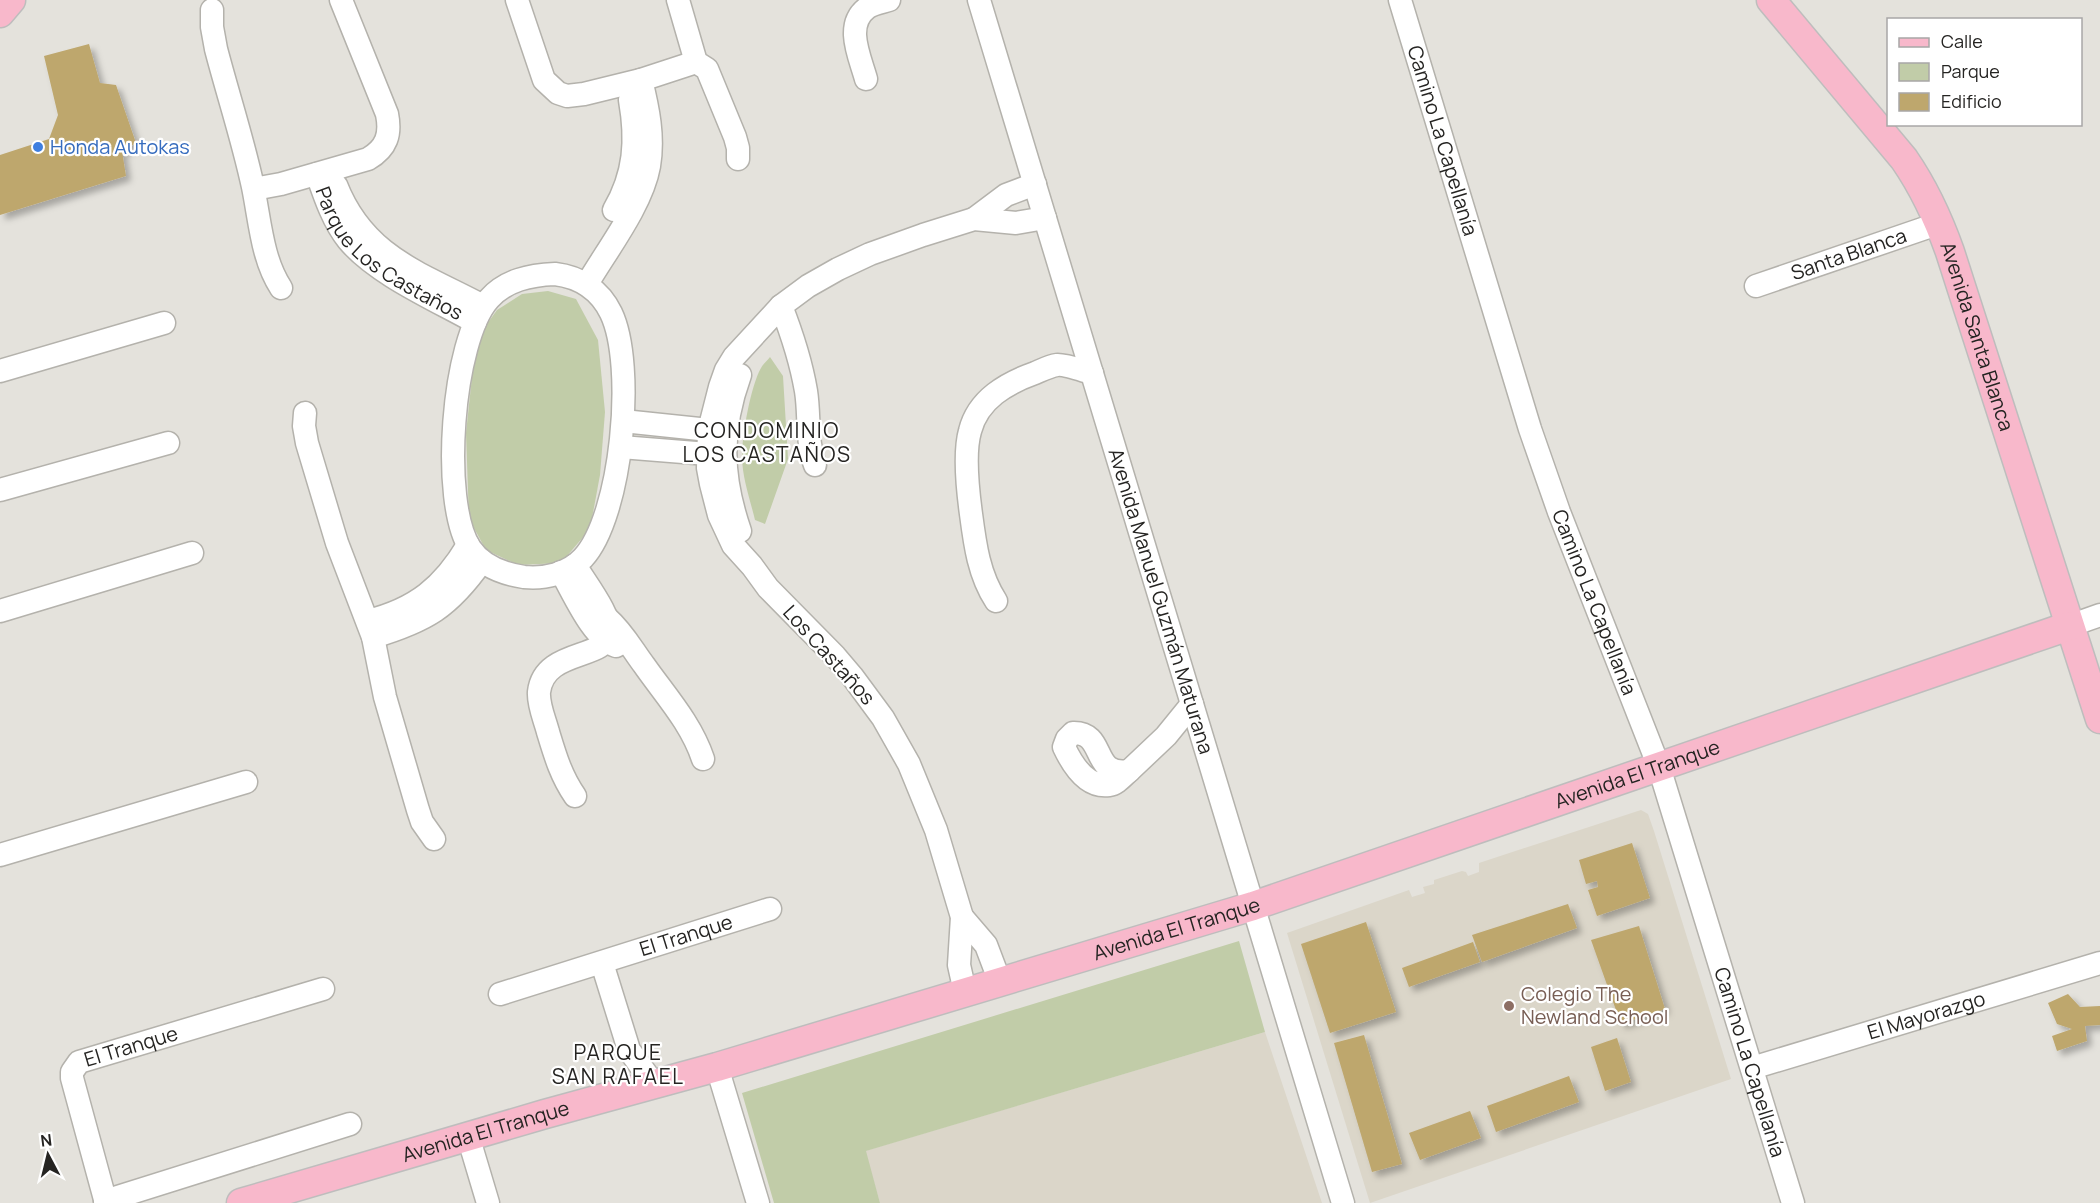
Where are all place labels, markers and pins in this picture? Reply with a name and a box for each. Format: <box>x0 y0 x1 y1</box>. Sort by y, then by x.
place label: Honda Autokas <box>50 133 190 160</box>
marker: Honda Autokas <box>31 140 45 154</box>
place label: Colegio The Newland School <box>1521 980 1668 1030</box>
marker: Colegio The Newland School <box>1502 999 1516 1013</box>

